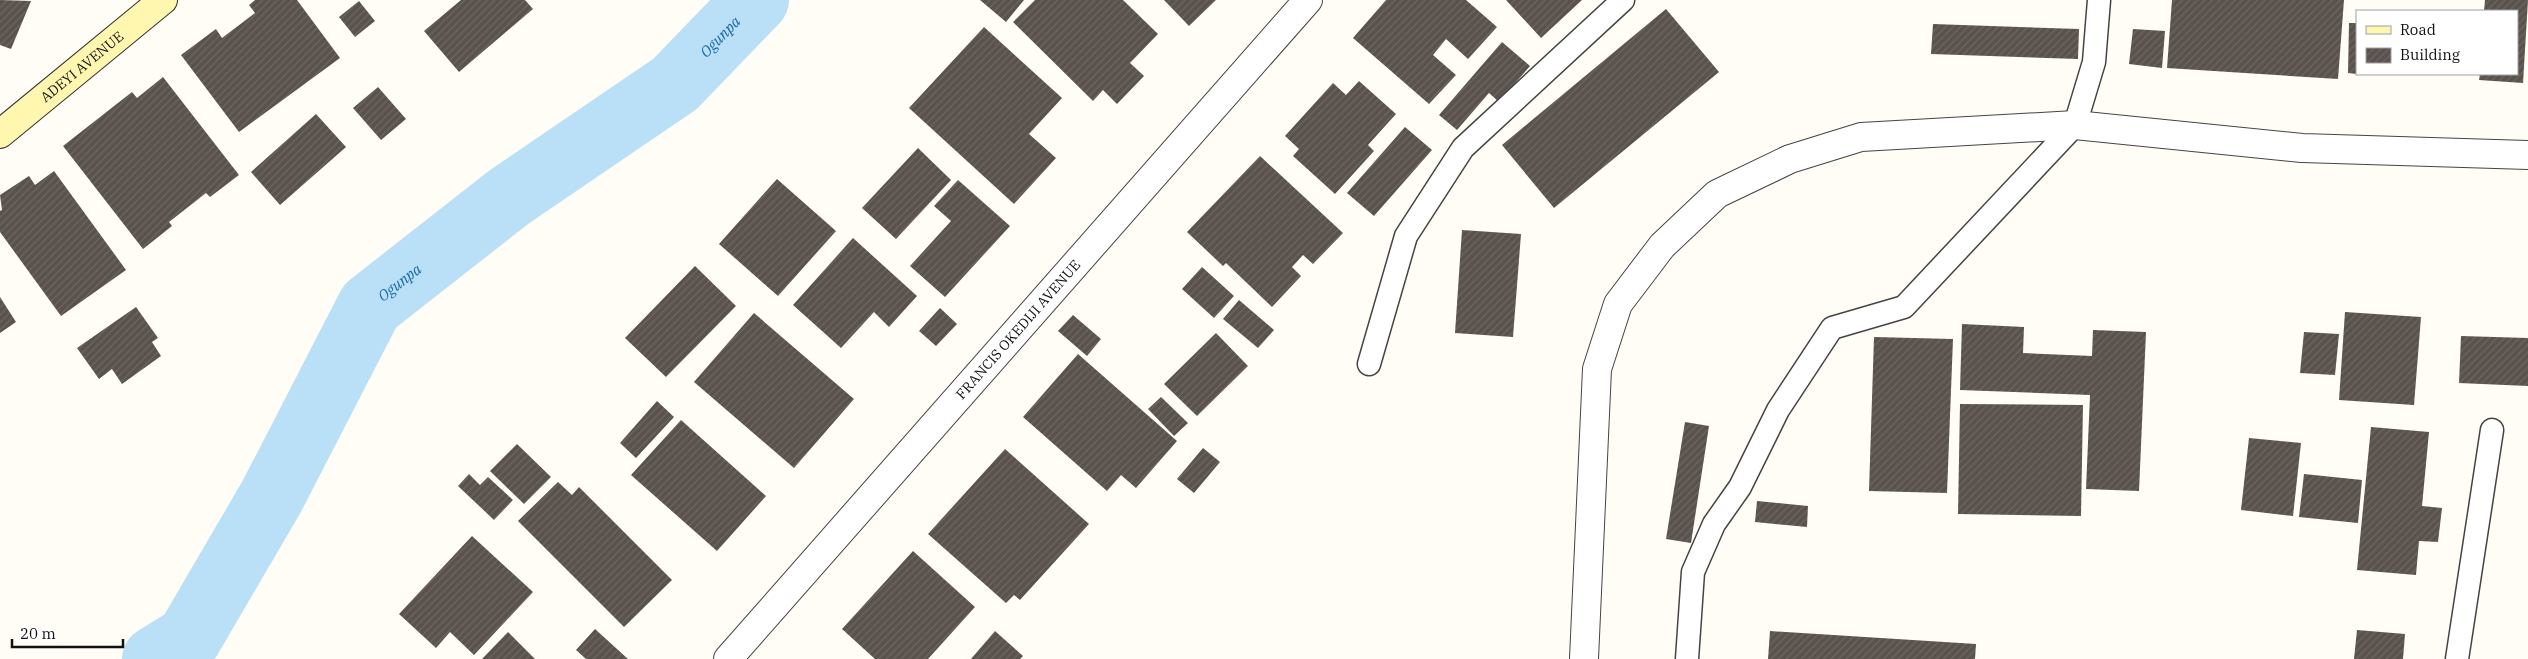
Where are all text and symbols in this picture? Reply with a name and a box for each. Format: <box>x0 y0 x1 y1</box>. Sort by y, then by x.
legend <box>2356 10 2518 75</box>
water label: Ogunpa <box>696 11 745 61</box>
text: Road <box>2400 20 2436 39</box>
street label: ADEYI AVENUE <box>37 27 127 106</box>
text: Building <box>2400 45 2460 64</box>
street label: FRANCIS OKEDIJI AVENUE <box>952 256 1084 403</box>
water label: Ogunpa <box>374 259 426 305</box>
scale bar <box>12 616 124 648</box>
text: 20 m <box>20 624 56 643</box>

